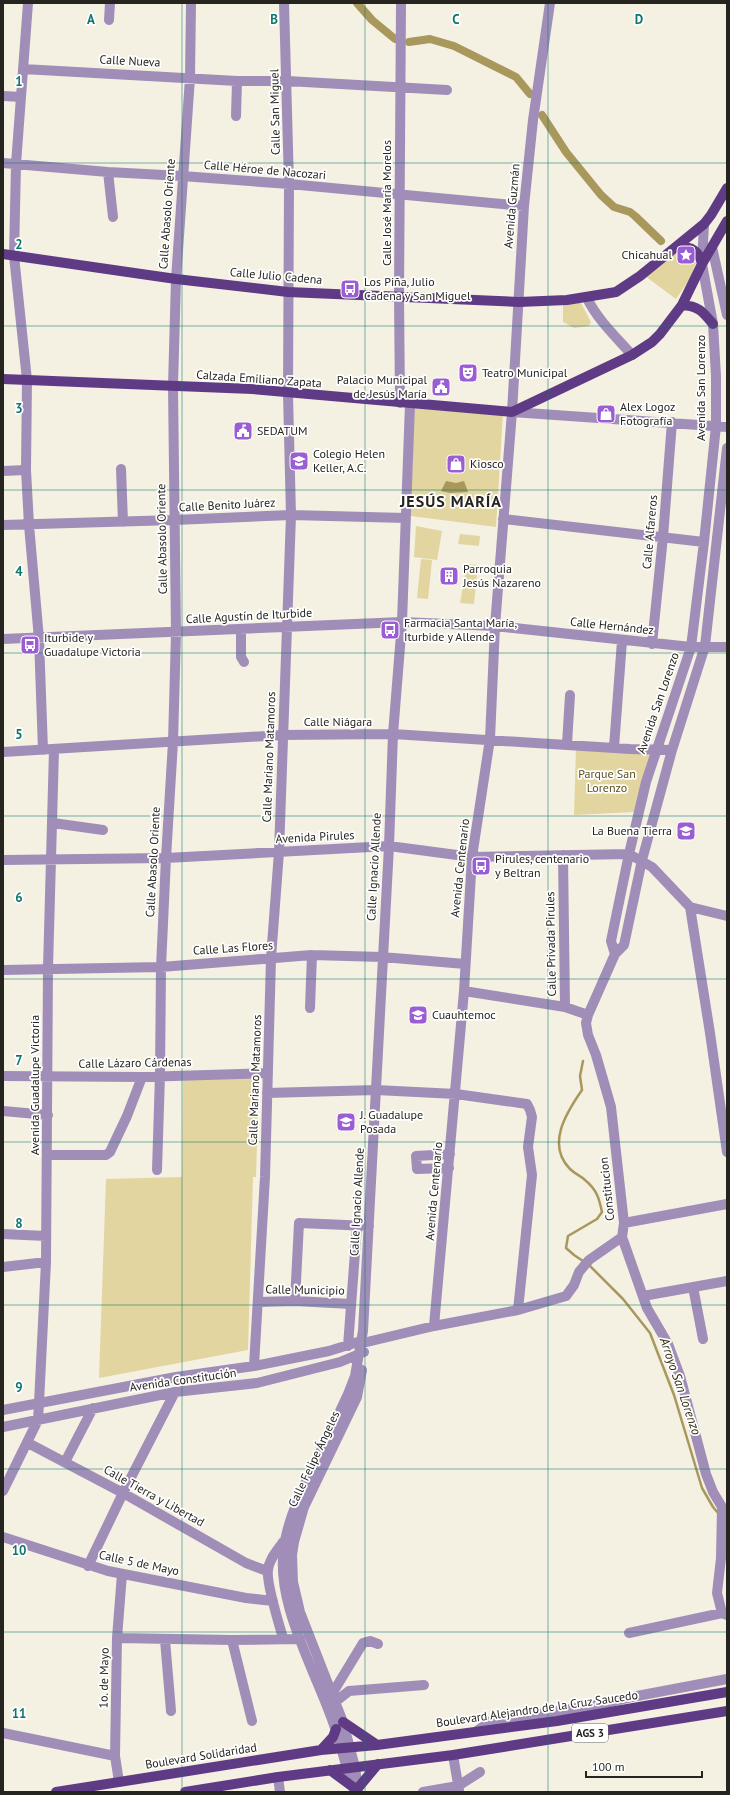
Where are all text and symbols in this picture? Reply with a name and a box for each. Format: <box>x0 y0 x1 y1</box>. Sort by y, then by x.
text: A <box>87 11 95 28</box>
text: B <box>270 11 278 28</box>
text: C <box>452 11 460 28</box>
text: D <box>635 11 643 28</box>
street label: Calle Nueva <box>99 51 161 70</box>
street label: Calle San Miguel <box>266 68 283 155</box>
text: 1 <box>15 73 23 90</box>
street label: Calle José María Morelos <box>379 140 394 266</box>
street label: Calle Héroe de Nacozari <box>203 157 327 182</box>
street label: Calle Abasolo Oriente <box>155 158 178 270</box>
street label: Avenida Guzmán <box>500 163 523 249</box>
text: 2 <box>15 236 23 253</box>
place icon: Chicahual <box>675 244 697 266</box>
place label: Chicahual <box>622 247 672 262</box>
street label: Calle Julio Cadena <box>229 264 323 287</box>
place label: Los Piña, Julio Cadena y San Miguel <box>364 274 471 303</box>
bus stop icon: Los Piña, Julio Cadena y San Miguel <box>339 278 361 300</box>
street label: Avenida San Lorenzo <box>693 335 708 441</box>
theatre icon: Teatro Municipal <box>457 362 479 384</box>
place label: Teatro Municipal <box>482 365 568 380</box>
street label: Calzada Emiliano Zapata <box>196 367 322 390</box>
place label: Palacio Municipal de Jesús María <box>337 372 427 401</box>
public building icon: Palacio Municipal de Jesús María <box>430 376 452 398</box>
place label: Alex Logoz Fotografía <box>620 399 675 428</box>
text: 3 <box>15 400 23 417</box>
shop icon: Alex Logoz Fotografía <box>595 403 617 425</box>
public building icon: SEDATUM <box>232 420 254 442</box>
place label: SEDATUM <box>257 423 308 438</box>
place label: Colegio Helen Keller, A.C. <box>313 446 385 475</box>
school or university icon: Colegio Helen Keller, A.C. <box>288 450 310 472</box>
shop icon: Kiosco <box>445 453 467 475</box>
place label: Kiosco <box>470 456 504 471</box>
street label: Calle Abasolo Oriente <box>153 483 170 595</box>
district label: JESÚS MARÍA <box>399 491 502 511</box>
street label: Calle Benito Juárez <box>178 494 276 515</box>
street label: Calle Alfareros <box>639 494 660 570</box>
place label: Parroquia Jesús Nazareno <box>462 561 541 590</box>
text: 4 <box>15 563 23 580</box>
building icon: Parroquia Jesús Nazareno <box>438 565 460 587</box>
street label: Calle Agustín de Iturbide <box>185 605 313 626</box>
street label: Calle Hernández <box>569 614 655 637</box>
place label: Farmacia Santa María, Iturbide y Allende <box>404 615 518 644</box>
bus stop icon: Farmacia Santa María, Iturbide y Allende <box>379 619 401 641</box>
place label: Iturbide y Guadalupe Victoria <box>44 630 141 659</box>
bus stop icon: Iturbide y Guadalupe Victoria <box>19 634 41 656</box>
street label: Avenida San Lorenzo <box>633 650 682 755</box>
street label: Calle Mariano Matamoros <box>259 691 278 823</box>
street label: Calle Niágara <box>304 714 372 729</box>
text: 5 <box>15 726 23 743</box>
park label: Parque San Lorenzo <box>578 766 636 795</box>
street label: Calle Abasolo Oriente <box>142 806 163 918</box>
street label: Calle Ignacio Allende <box>363 812 384 922</box>
street label: Avenida Centenario <box>447 818 472 918</box>
school or university icon: La Buena Tierra <box>675 820 697 842</box>
place label: La Buena Tierra <box>592 823 672 838</box>
street label: Avenida Pirules <box>275 827 355 846</box>
place label: Pirules, centenario y Beltran <box>495 851 589 880</box>
bus stop icon: Pirules, centenario y Beltran <box>470 855 492 877</box>
text: 6 <box>15 889 23 906</box>
street label: Calle Privada Pirules <box>542 891 559 997</box>
street label: Calle Las Flores <box>192 937 274 958</box>
school or university icon: Cuauhtemoc <box>407 1004 429 1026</box>
place label: Cuauhtemoc <box>432 1007 496 1022</box>
street label: Calle Mariano Matamoros <box>245 1014 264 1146</box>
street label: Avenida Guadalupe Victoria <box>27 1015 42 1155</box>
text: 7 <box>15 1052 23 1069</box>
street label: Calle Lázaro Cárdenas <box>78 1054 192 1071</box>
place label: J. Guadalupe Posada <box>359 1107 423 1136</box>
school or university icon: J. Guadalupe Posada <box>335 1111 357 1133</box>
street label: Avenida Centenario <box>422 1141 445 1241</box>
street label: Calle Ignacio Allende <box>346 1147 367 1257</box>
street label: Constitucion <box>596 1156 617 1222</box>
text: 8 <box>15 1215 23 1232</box>
street label: Calle Municipio <box>265 1281 345 1298</box>
water label: Arroyo San Lorenzo <box>656 1334 705 1438</box>
street label: Avenida Constitución <box>129 1365 237 1394</box>
text: 9 <box>15 1379 23 1396</box>
street label: Calle Felipe Ángeles <box>285 1408 342 1509</box>
street label: Calle Tierra y Libertad <box>101 1462 207 1529</box>
text: 10 <box>12 1542 26 1559</box>
street label: Calle 5 de Mayo <box>98 1547 181 1578</box>
street label: 1o. de Mayo <box>95 1647 112 1709</box>
street label: Boulevard Alejandro de la Cruz Saucedo <box>435 1687 639 1730</box>
text: 11 <box>12 1705 26 1722</box>
road number: AGS 3 <box>572 1724 608 1742</box>
street label: Boulevard Solidaridad <box>144 1739 258 1772</box>
scale bar <box>586 1753 702 1779</box>
text: 100 m <box>592 1759 625 1774</box>

